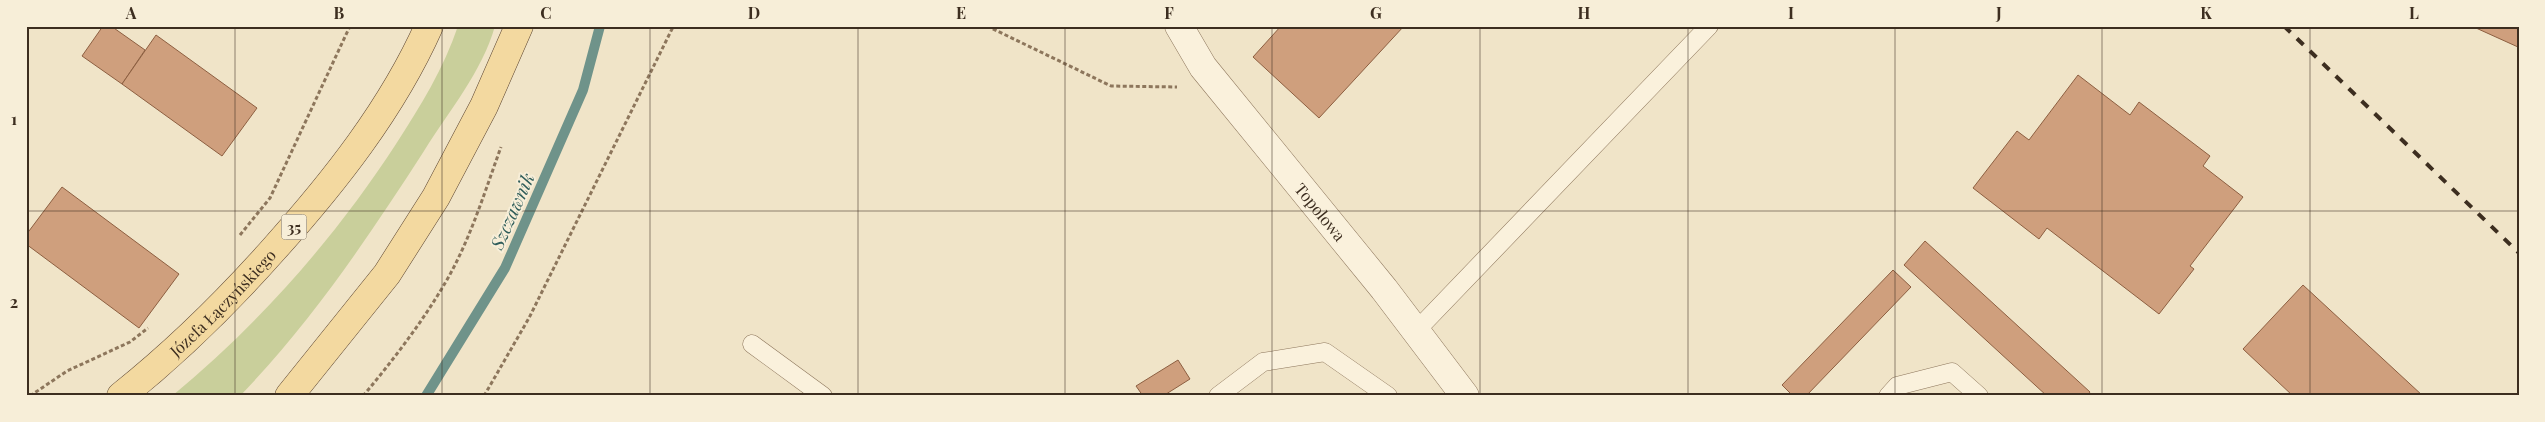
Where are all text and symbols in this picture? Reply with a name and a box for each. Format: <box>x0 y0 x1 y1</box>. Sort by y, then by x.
text: A <box>125 2 137 23</box>
text: B <box>334 2 345 23</box>
text: C <box>540 2 552 23</box>
text: D <box>748 2 760 23</box>
text: E <box>956 2 966 23</box>
text: F <box>1164 2 1174 23</box>
text: G <box>1370 2 1382 23</box>
text: H <box>1578 2 1591 23</box>
text: I <box>1788 2 1794 23</box>
text: J <box>1995 2 2002 23</box>
text: K <box>2200 2 2212 23</box>
text: L <box>2409 2 2419 23</box>
text: 1 <box>11 108 17 129</box>
water label: Szczawnik <box>484 169 540 254</box>
street label: Topolowa <box>1291 178 1351 245</box>
road number: 35 <box>282 214 306 240</box>
street label: Józefa Łączyńskiego <box>164 244 280 361</box>
text: 2 <box>10 291 18 312</box>

